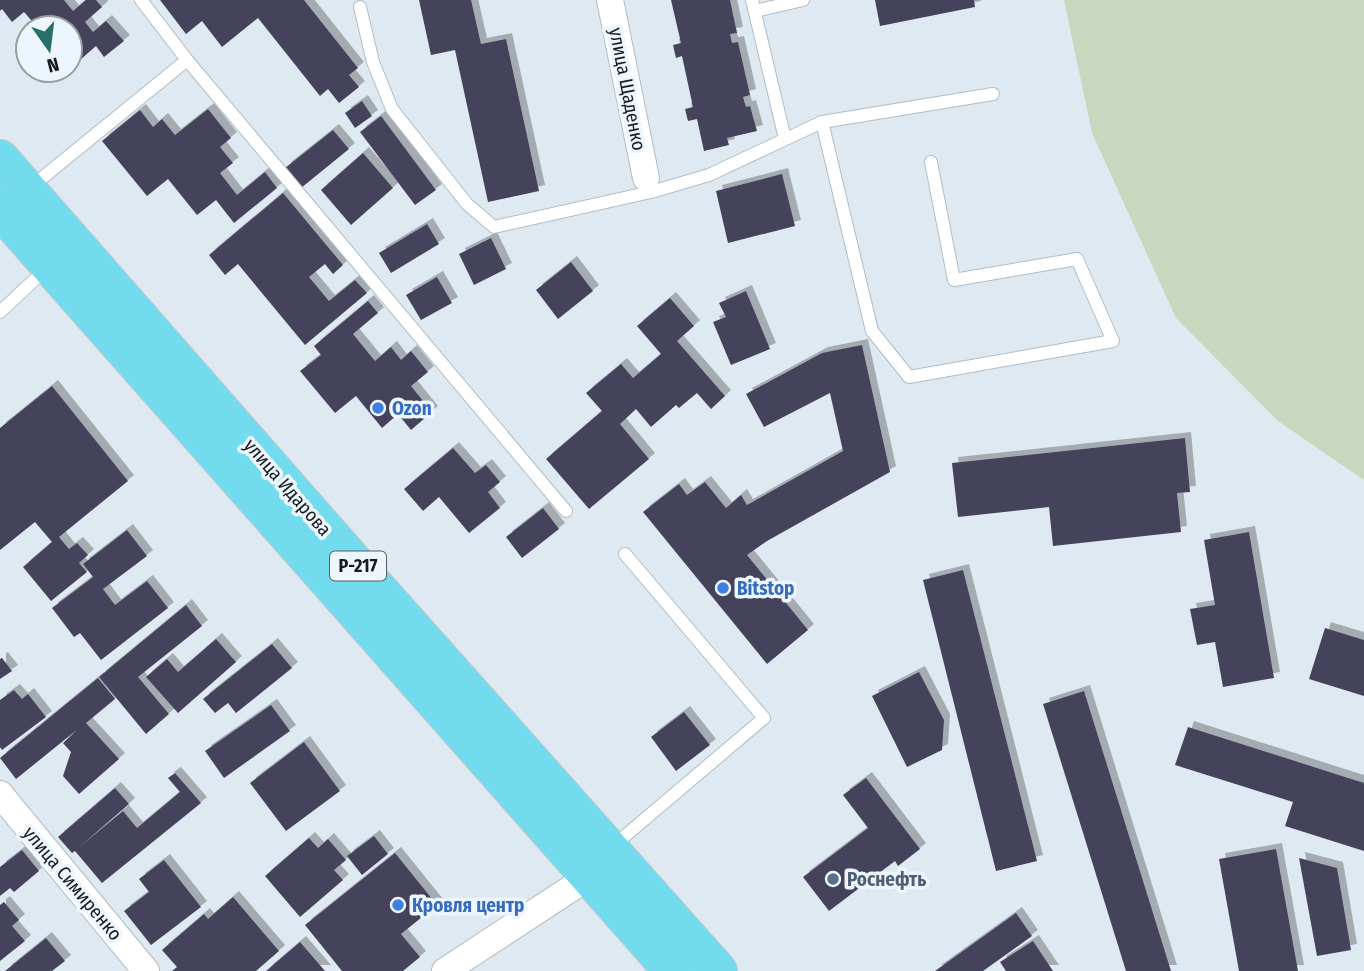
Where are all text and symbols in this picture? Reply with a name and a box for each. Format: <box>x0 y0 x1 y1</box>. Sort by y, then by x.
north arrow <box>14 14 84 84</box>
street label: улица Щаденко <box>604 26 651 153</box>
text: N <box>45 52 61 78</box>
place label: Ozon <box>392 397 432 420</box>
marker: Ozon <box>370 400 386 416</box>
street label: улица Идарова <box>239 434 336 541</box>
road number: Р-217 <box>330 552 386 580</box>
place label: Bitstop <box>737 577 794 600</box>
marker: Bitstop <box>715 580 731 596</box>
street label: улица Симиренко <box>18 822 127 945</box>
place label: Роснефть <box>847 868 926 891</box>
marker: Роснефть <box>825 871 841 887</box>
place label: Кровля центр <box>412 894 524 917</box>
marker: Кровля центр <box>390 897 406 913</box>

